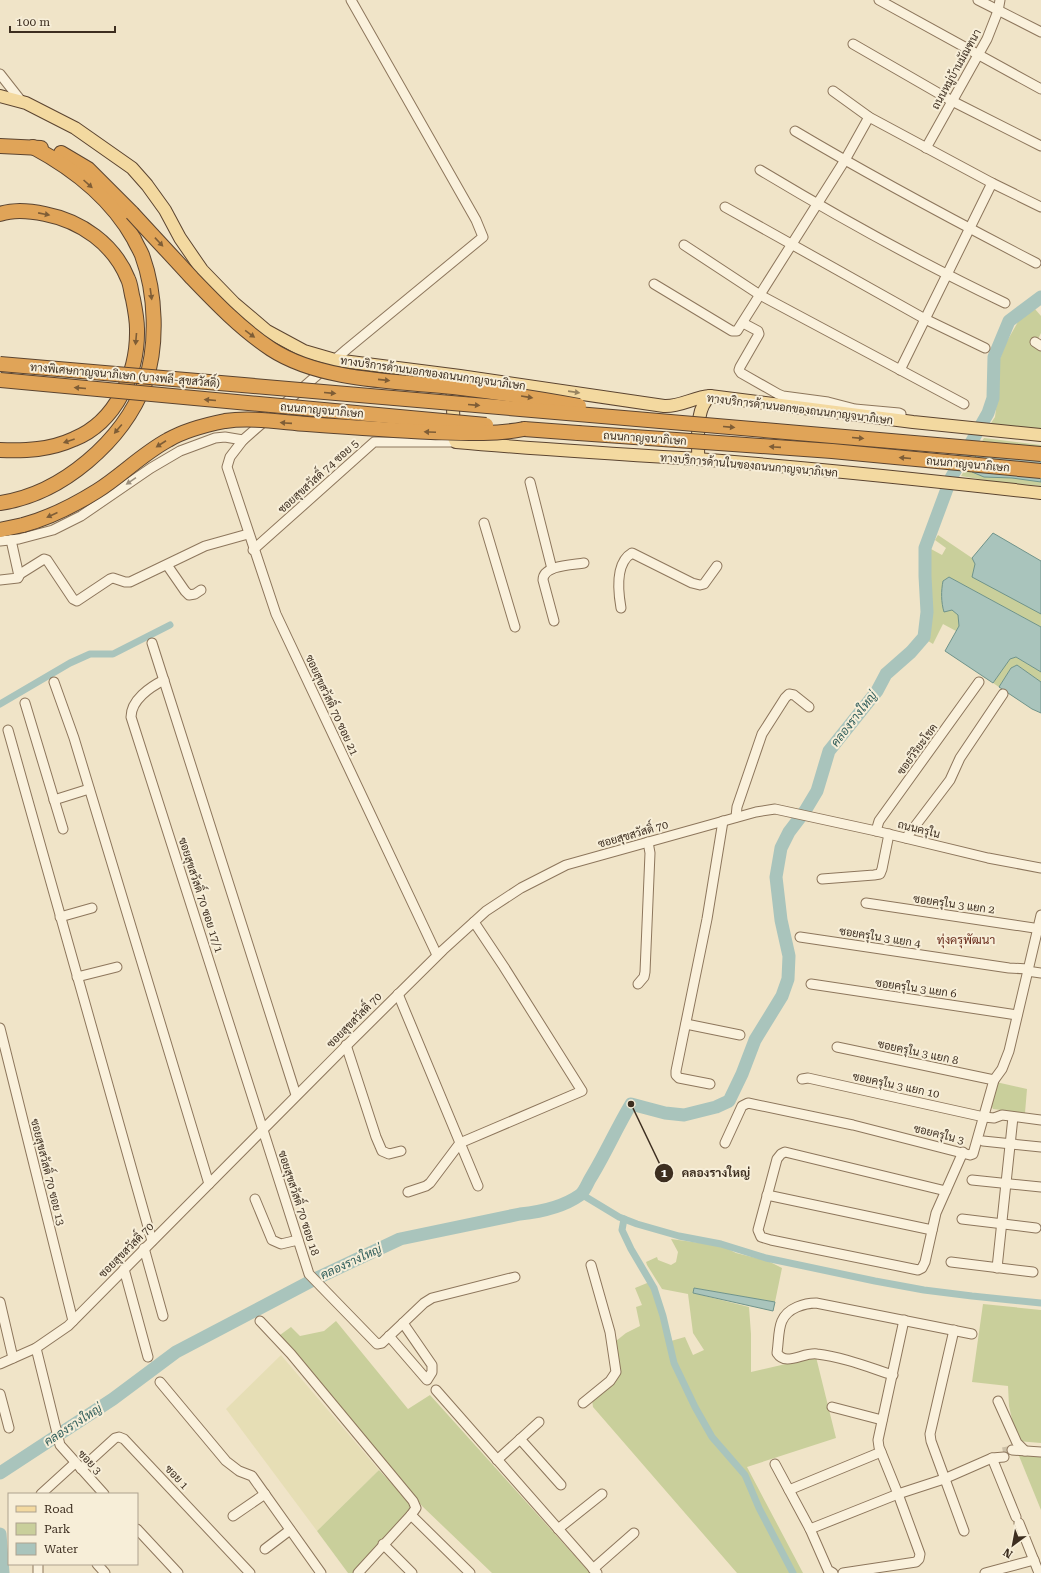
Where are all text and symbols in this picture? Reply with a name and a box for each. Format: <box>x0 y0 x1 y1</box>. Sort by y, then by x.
scale bar <box>10 8 115 34</box>
text: 100 m <box>16 15 50 29</box>
street label: ถนนหมู่บ้านมัณฑนา <box>928 26 985 112</box>
one-way arrow <box>83 179 93 189</box>
one-way arrow <box>38 211 50 217</box>
one-way arrow <box>154 237 163 246</box>
one-way arrow <box>148 288 154 300</box>
one-way arrow <box>245 330 256 338</box>
one-way arrow <box>133 333 140 345</box>
street label: ทางบริการด้านนอกของถนนกาญจนาภิเษก <box>339 353 527 393</box>
street label: ทางพิเศษกาญจนาภิเษก (บางพลี-สุขสวัสดิ์) <box>29 355 221 392</box>
one-way arrow <box>378 377 390 383</box>
one-way arrow <box>74 384 86 391</box>
one-way arrow <box>324 389 336 396</box>
one-way arrow <box>568 389 580 395</box>
street label: ทางบริการด้านนอกของถนนกาญจนาภิเษก <box>706 391 894 427</box>
one-way arrow <box>521 394 533 400</box>
one-way arrow <box>204 396 216 403</box>
street label: ถนนกาญจนาภิเษก <box>280 400 364 421</box>
one-way arrow <box>468 402 480 409</box>
one-way arrow <box>280 419 292 426</box>
one-way arrow <box>113 424 122 435</box>
one-way arrow <box>723 424 735 430</box>
one-way arrow <box>423 429 436 435</box>
street label: ถนนกาญจนาภิเษก <box>603 429 687 448</box>
street label: ซอยสุขสวัสดิ์ 74 ซอย 5 <box>272 433 363 517</box>
one-way arrow <box>852 435 864 442</box>
one-way arrow <box>63 439 75 445</box>
one-way arrow <box>155 440 166 448</box>
one-way arrow <box>769 444 781 451</box>
street label: ทางบริการด้านในของถนนกาญจนาภิเษก <box>659 449 839 480</box>
one-way arrow <box>899 454 911 461</box>
street label: ถนนกาญจนาภิเษก <box>926 454 1010 475</box>
one-way arrow <box>126 477 136 485</box>
one-way arrow <box>46 513 58 519</box>
street label: ซอยสุขสวัสดิ์ 70 ซอย 21 <box>301 650 366 759</box>
water label: คลองรางใหญ่ <box>827 687 880 749</box>
street label: ซอยวิริยะโชค <box>893 720 940 777</box>
street label: ซอยสุขสวัสดิ์ 70 <box>595 813 670 853</box>
street label: ถนนครุใน <box>896 816 942 843</box>
street label: ซอยสุขสวัสดิ์ 70 ซอย 17/1 <box>174 834 231 955</box>
street label: ซอยครุใน 3 แยก 2 <box>912 890 996 919</box>
street label: ซอยครุใน 3 แยก 4 <box>838 923 923 952</box>
district label: ทุ่งครุพัฒนา <box>937 933 995 949</box>
street label: ซอยครุใน 3 แยก 6 <box>874 974 958 1003</box>
street label: ซอยสุขสวัสดิ์ 70 <box>320 986 386 1052</box>
street label: ซอยครุใน 3 แยก 8 <box>876 1036 960 1069</box>
street label: ซอยครุใน 3 แยก 10 <box>851 1068 941 1103</box>
street label: ซอยสุขสวัสดิ์ 70 ซอย 13 <box>26 1116 72 1227</box>
street label: ซอยครุใน 3 <box>912 1120 966 1149</box>
street label: ซอยสุขสวัสดิ์ 70 ซอย 18 <box>273 1147 327 1258</box>
callout: คลองรางใหญ่ <box>654 1161 759 1185</box>
text: คลองรางใหญ่ <box>682 1165 750 1180</box>
text: 1 <box>661 1166 668 1180</box>
street label: ซอยสุขสวัสดิ์ 70 <box>92 1216 158 1282</box>
water label: คลองรางใหญ่ <box>318 1240 385 1282</box>
water label: คลองรางใหญ่ <box>41 1400 105 1449</box>
street label: ซอย 3 <box>75 1447 104 1477</box>
street label: ซอย 1 <box>162 1462 191 1492</box>
legend <box>8 1493 138 1565</box>
text: Road <box>44 1502 74 1516</box>
text: Park <box>44 1522 71 1536</box>
north arrow <box>993 1525 1033 1565</box>
text: Water <box>44 1542 78 1556</box>
text: N <box>1000 1545 1015 1561</box>

